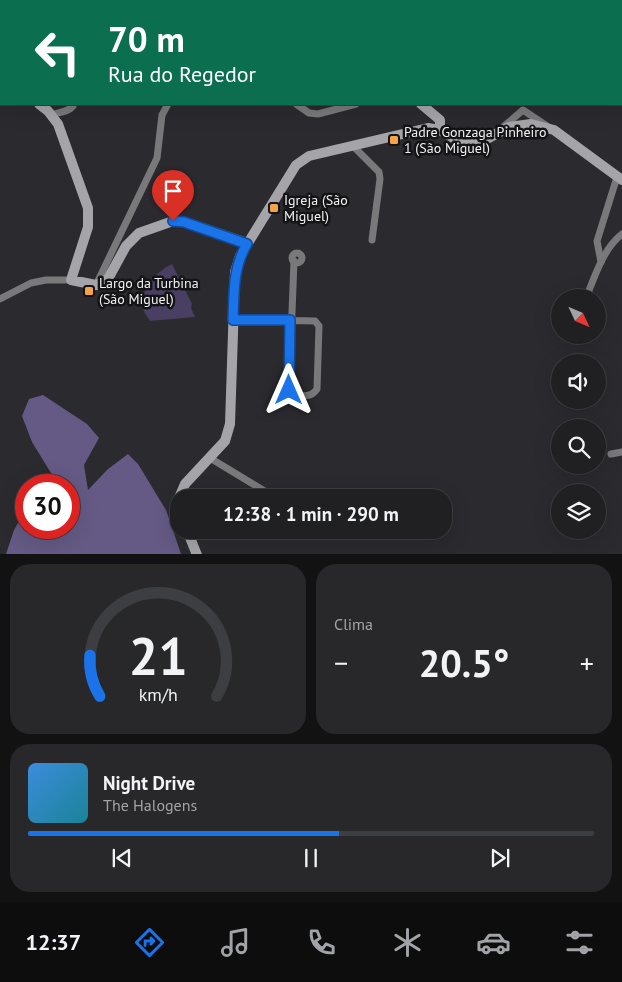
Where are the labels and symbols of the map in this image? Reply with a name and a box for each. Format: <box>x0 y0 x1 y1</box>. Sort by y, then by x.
place label: Padre Gonzaga Pinheiro 1 (São Miguel) <box>404 123 547 157</box>
marker: Padre Gonzaga Pinheiro 1 (São Miguel) <box>388 134 400 146</box>
pin <box>152 170 194 221</box>
place label: Igreja (São Miguel) <box>284 191 348 225</box>
marker: Igreja (São Miguel) <box>268 202 280 214</box>
place label: Largo da Turbina (São Miguel) <box>99 274 199 308</box>
marker: Largo da Turbina (São Miguel) <box>83 285 95 297</box>
north arrow <box>551 289 606 344</box>
position arrow <box>262 363 314 415</box>
speed limit sign: 30 <box>15 474 80 539</box>

